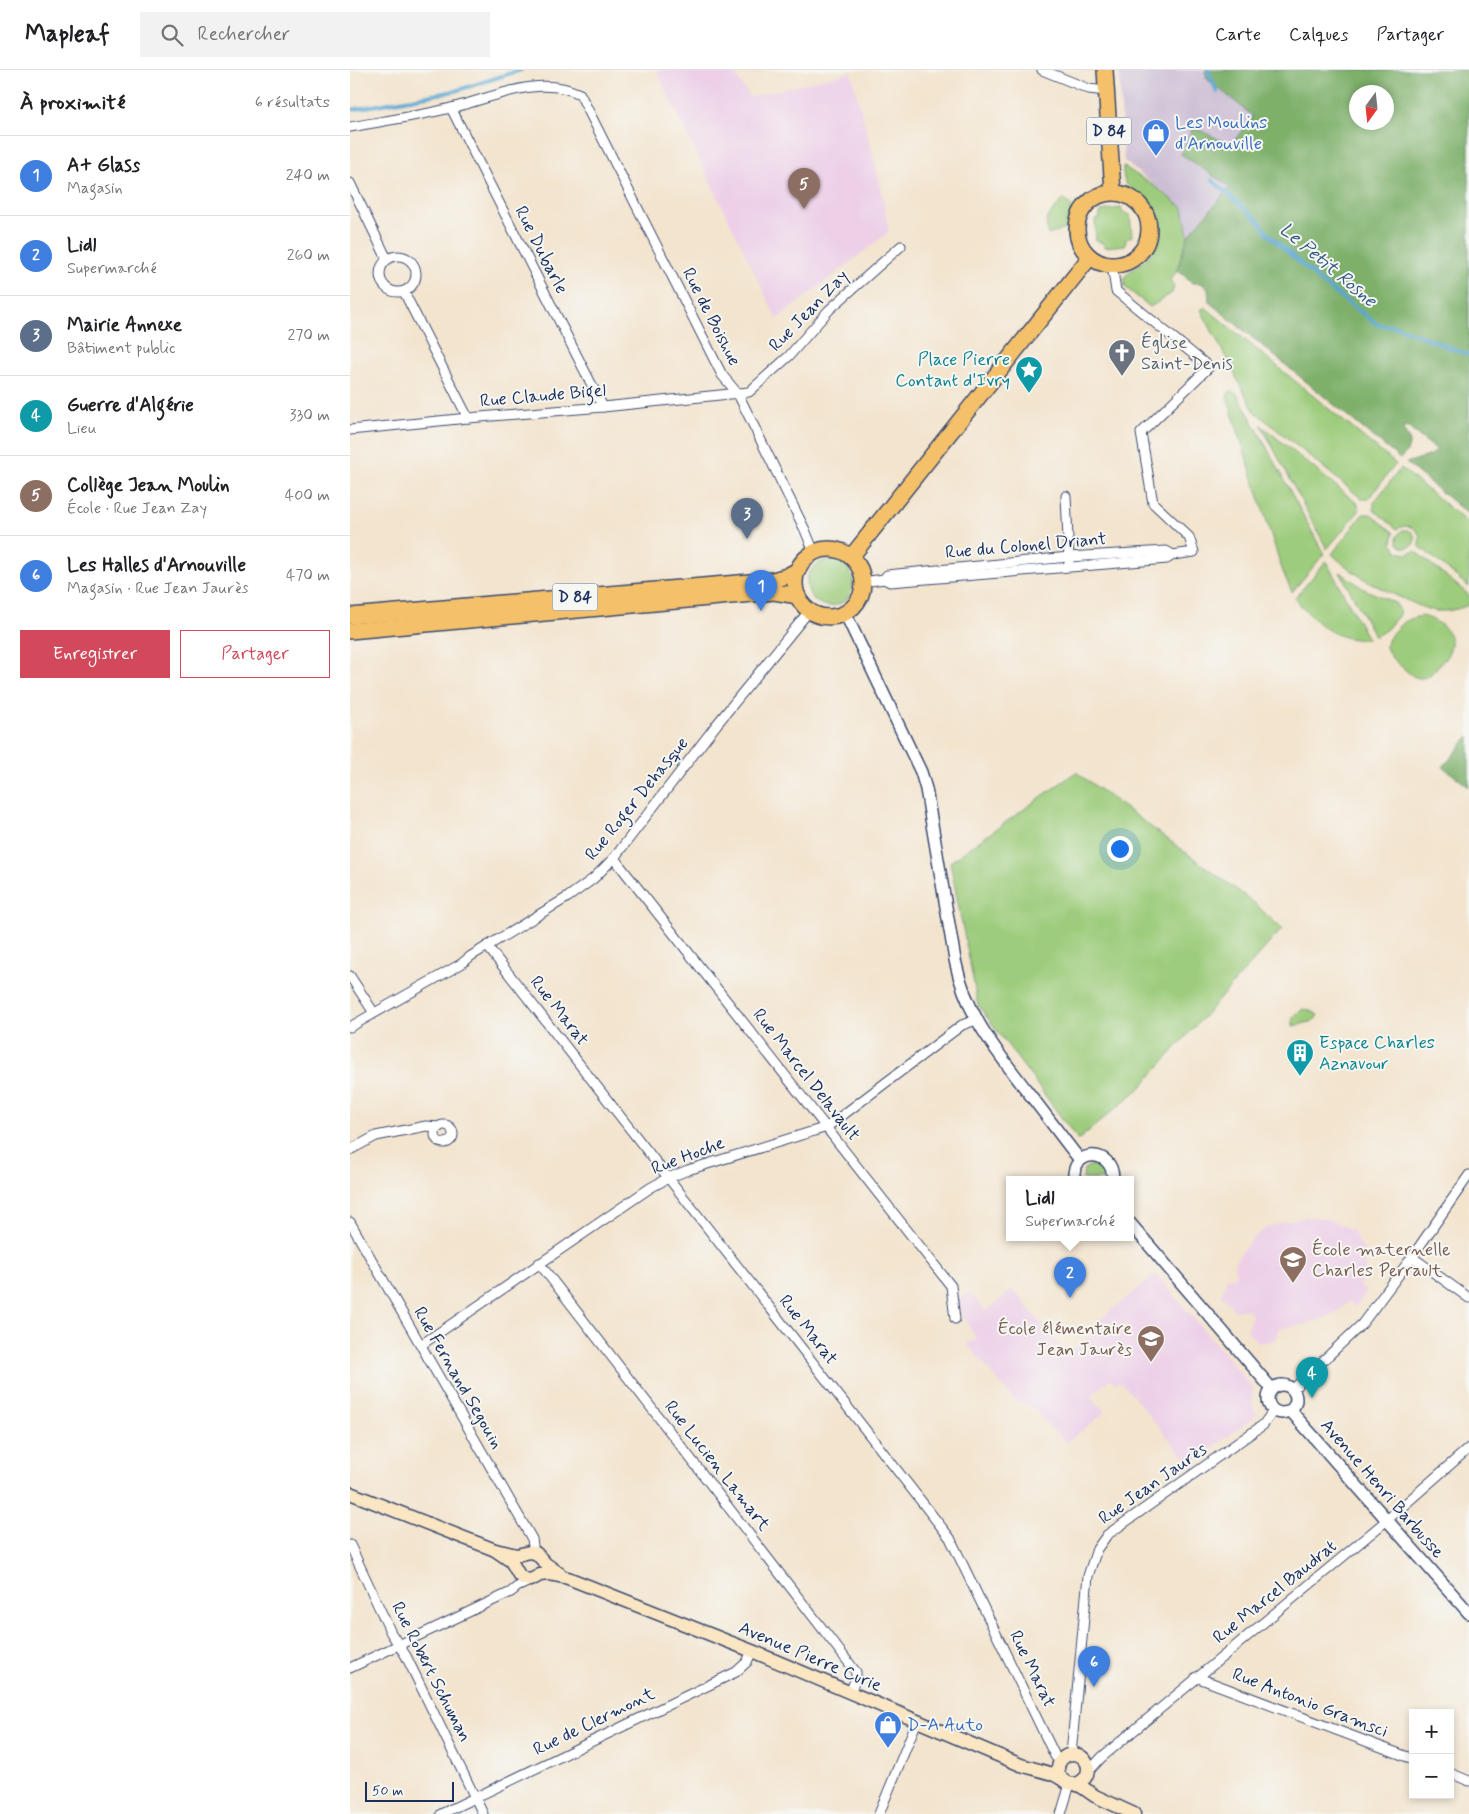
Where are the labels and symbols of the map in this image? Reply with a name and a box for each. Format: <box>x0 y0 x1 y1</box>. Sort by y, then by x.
north arrow <box>1349 85 1394 130</box>
place label: Les Moulins d'Arnouville <box>1175 111 1267 156</box>
road number: D 84 <box>1086 118 1132 144</box>
shop icon: Les Moulins d'Arnouville <box>1141 118 1171 157</box>
pin: 5 <box>788 168 820 209</box>
street label: Rue Dubarle <box>509 202 573 298</box>
water label: Le Petit Rosne <box>1274 217 1383 314</box>
street label: Rue de Boishue <box>676 264 746 370</box>
street label: Rue Jean Zay <box>764 265 854 357</box>
place label: Église Saint-Denis <box>1141 331 1233 376</box>
church icon: Église Saint-Denis <box>1107 338 1137 377</box>
place label: Place Pierre Contant d'Ivry <box>895 348 1010 393</box>
place icon: Place Pierre Contant d'Ivry <box>1014 355 1044 394</box>
street label: Rue Claude Bigel <box>479 379 607 415</box>
pin: 3 <box>731 498 763 539</box>
street label: Rue du Colonel Driant <box>944 527 1108 565</box>
pin: 1 <box>745 570 777 611</box>
road number: D 84 <box>552 584 598 610</box>
street label: Rue Roger Dehasque <box>580 732 696 867</box>
your location <box>1107 836 1133 862</box>
street label: Rue Marat <box>524 971 594 1051</box>
street label: Rue Marcel Delavault <box>747 1004 865 1146</box>
place label: Espace Charles Aznavour <box>1319 1031 1435 1076</box>
building icon: Espace Charles Aznavour <box>1285 1038 1315 1077</box>
street label: Rue Hoche <box>648 1131 728 1181</box>
place label: École maternelle Charles Perrault <box>1312 1238 1451 1283</box>
school or university icon: École maternelle Charles Perrault <box>1278 1245 1308 1284</box>
pin: 2 <box>1054 1257 1086 1298</box>
street label: Rue Marat <box>773 1290 843 1370</box>
street label: Rue Fernand Segouin <box>407 1302 509 1454</box>
place label: École élémentaire Jean Jaurès <box>998 1317 1132 1362</box>
school or university icon: École élémentaire Jean Jaurès <box>1136 1324 1166 1363</box>
pin: 4 <box>1296 1357 1328 1398</box>
street label: Rue Lucien Lamart <box>658 1396 776 1536</box>
street label: Avenue Henri Barbusse <box>1315 1414 1449 1564</box>
street label: Rue Jean Jaurès <box>1094 1438 1212 1530</box>
street label: Rue Marcel Baudrat <box>1208 1534 1342 1649</box>
street label: Rue Robert Schuman <box>385 1598 477 1746</box>
street label: Avenue Pierre Curie <box>735 1616 885 1698</box>
street label: Rue Marat <box>1003 1627 1061 1711</box>
pin: 6 <box>1078 1646 1110 1687</box>
street label: Rue Antonio Gramsci <box>1229 1662 1391 1744</box>
street label: Rue de Clermont <box>529 1682 659 1762</box>
shop icon: D-A Auto <box>873 1710 903 1749</box>
place label: D-A Auto <box>907 1713 983 1737</box>
scale bar <box>365 1779 454 1802</box>

